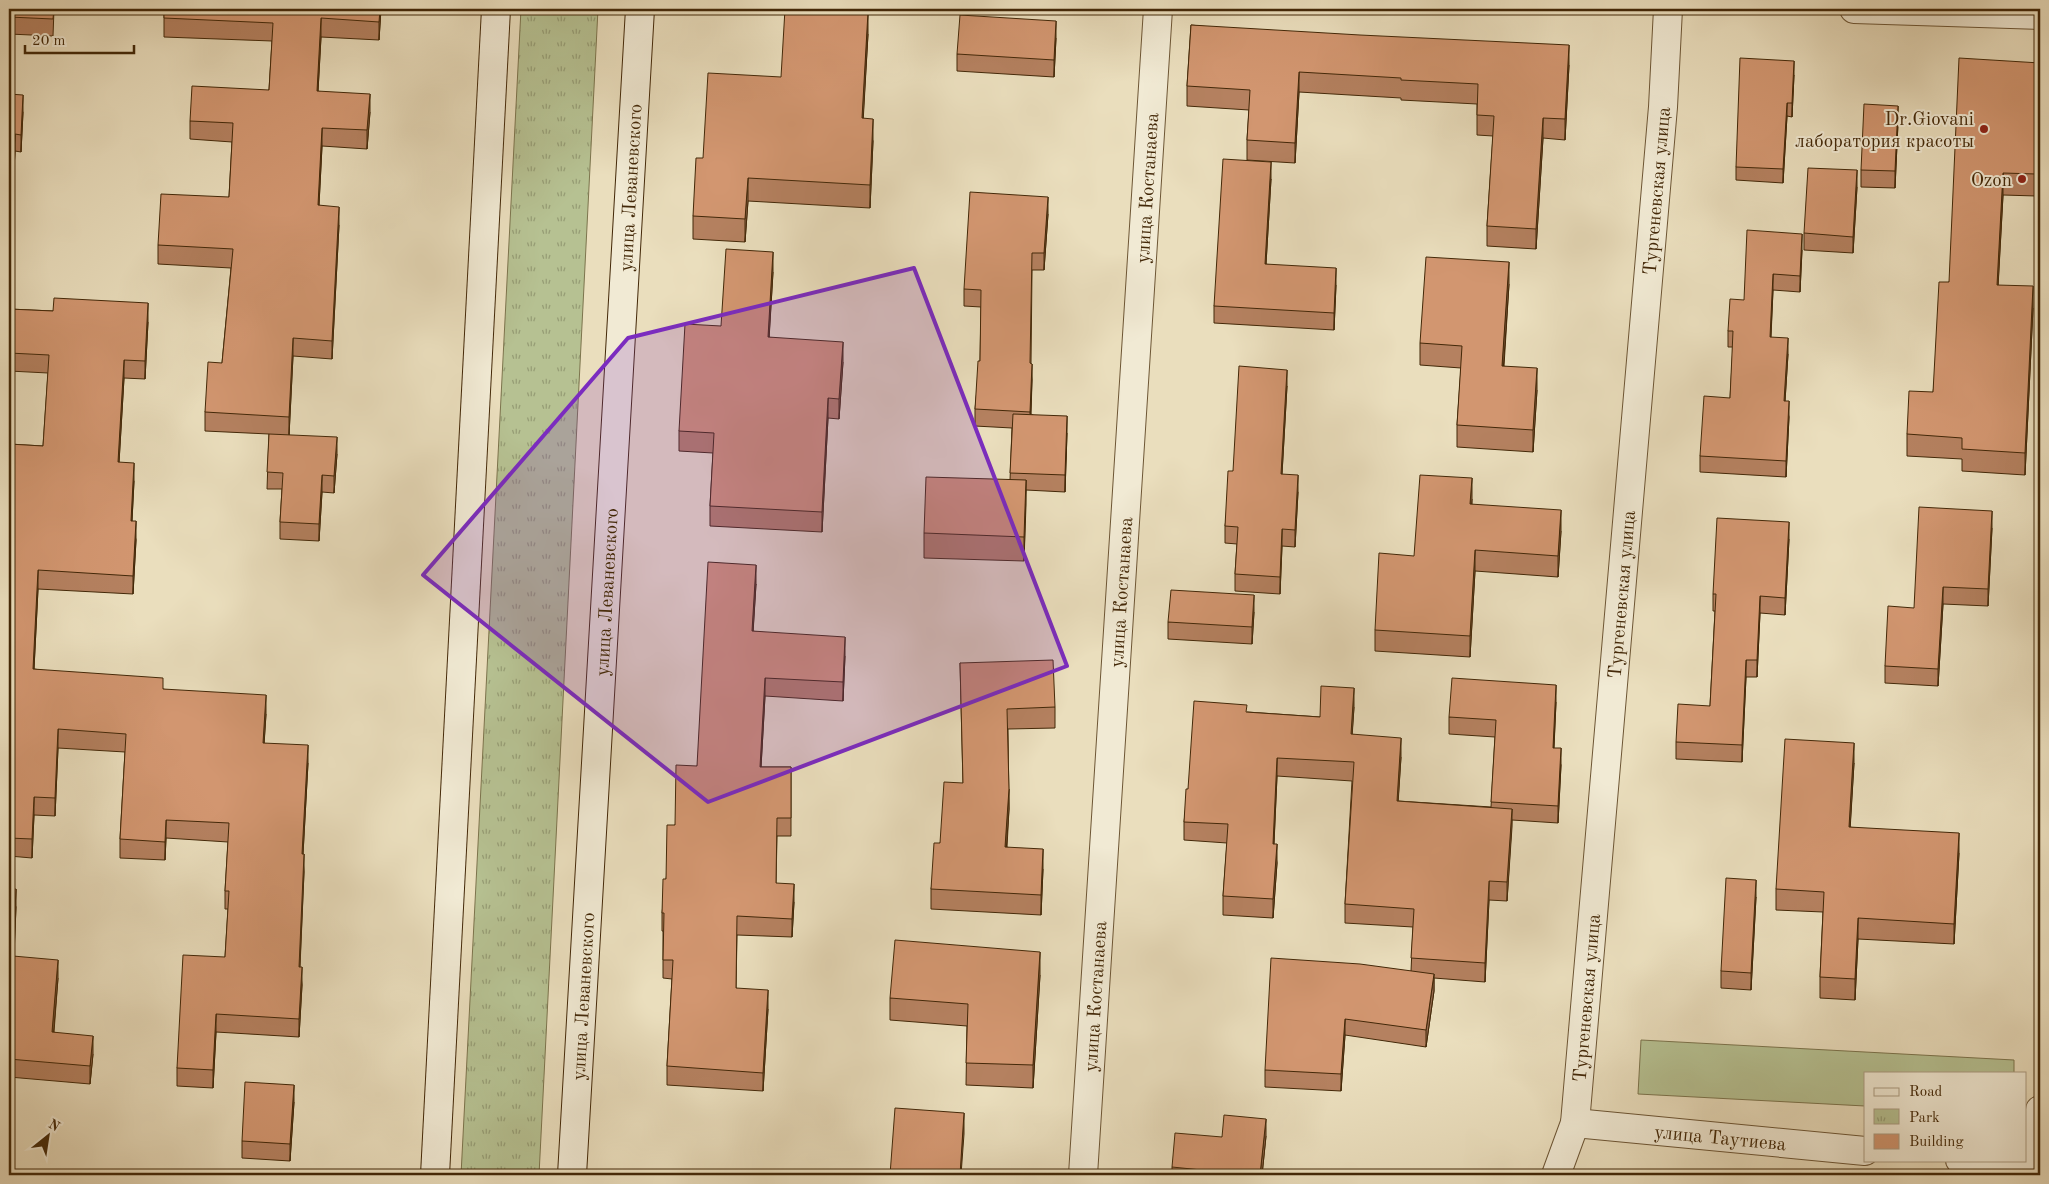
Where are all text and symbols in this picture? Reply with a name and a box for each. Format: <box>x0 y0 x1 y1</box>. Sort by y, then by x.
scale bar <box>25 22 134 54</box>
text: 20 m <box>32 34 66 49</box>
street label: улица Леваневского <box>618 103 646 272</box>
street label: Тургеневская улица <box>1641 105 1675 276</box>
place label: Dr.Giovani лаборатория красоты <box>1795 111 1974 152</box>
street label: улица Костанаева <box>1135 112 1163 264</box>
marker: Dr.Giovani лаборатория красоты <box>1978 123 1990 135</box>
place label: Ozon <box>1971 172 2012 191</box>
marker: Ozon <box>2016 173 2028 185</box>
street label: улица Леваневского <box>594 508 623 677</box>
street label: Тургеневская улица <box>1607 509 1640 680</box>
street label: улица Костанаева <box>1109 516 1137 668</box>
street label: улица Леваневского <box>571 912 599 1081</box>
street label: Тургеневская улица <box>1572 912 1605 1083</box>
street label: улица Костанаева <box>1083 920 1111 1072</box>
legend <box>1864 1072 2026 1162</box>
text: Road <box>1909 1085 1943 1100</box>
text: Park <box>1909 1111 1940 1126</box>
north arrow <box>22 1112 72 1162</box>
text: N <box>46 1117 62 1134</box>
street label: улица Таутиева <box>1653 1124 1788 1155</box>
text: Building <box>1909 1135 1964 1150</box>

